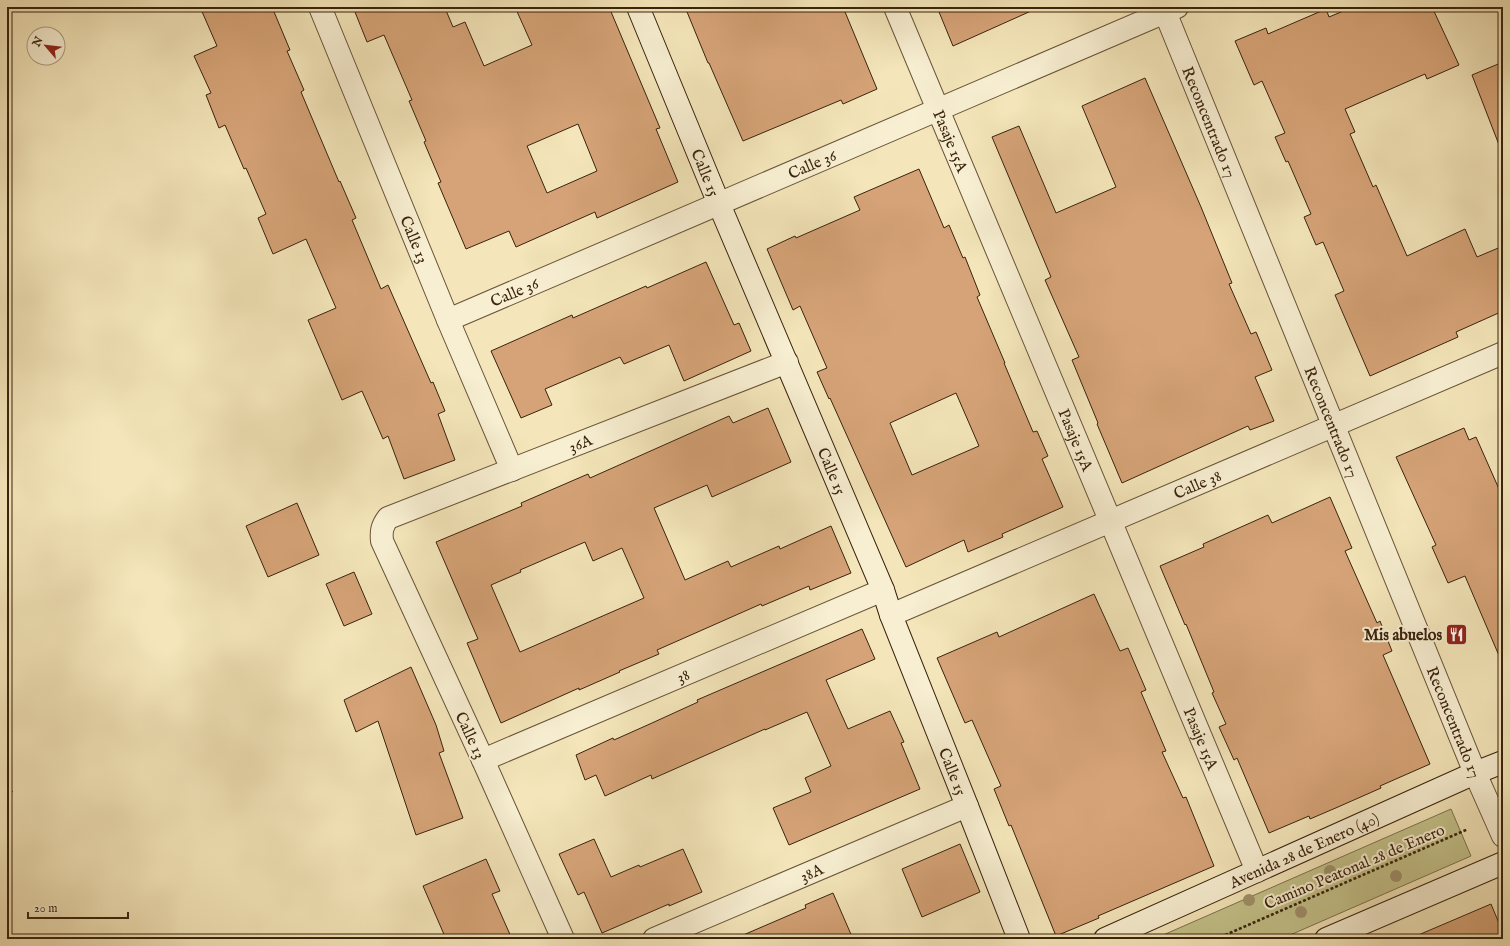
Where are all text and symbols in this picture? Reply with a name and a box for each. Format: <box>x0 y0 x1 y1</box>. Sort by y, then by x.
north arrow <box>26 26 66 66</box>
text: N <box>29 34 47 50</box>
street label: Reconcentrado 17 <box>1176 64 1240 181</box>
street label: Pasaje 15A <box>927 107 972 177</box>
street label: Calle 36 <box>785 146 840 185</box>
street label: Calle 15 <box>686 147 723 200</box>
street label: Calle 13 <box>394 213 432 267</box>
street label: Calle 36 <box>488 274 542 313</box>
street label: Reconcentrado 17 <box>1299 364 1362 481</box>
street label: Pasaje 15A <box>1052 406 1097 476</box>
street label: 36A <box>566 431 597 458</box>
street label: Calle 15 <box>812 445 850 499</box>
street label: Calle 38 <box>1171 467 1225 505</box>
restaurant icon: Mis abuelos <box>1444 621 1470 647</box>
place label: Mis abuelos <box>1364 626 1442 646</box>
street label: Reconcentrado 17 <box>1421 664 1484 782</box>
street label: 38 <box>674 665 693 689</box>
street label: Pasaje 15A <box>1178 705 1222 774</box>
street label: Calle 13 <box>450 709 489 763</box>
street label: Calle 15 <box>933 745 970 799</box>
street label: Avenida 28 de Enero (40) <box>1226 809 1383 894</box>
street label: Camino Peatonal 28 de Enero <box>1261 821 1448 915</box>
street label: 38A <box>798 860 828 888</box>
scale bar <box>28 894 128 920</box>
text: 20 m <box>34 901 57 916</box>

